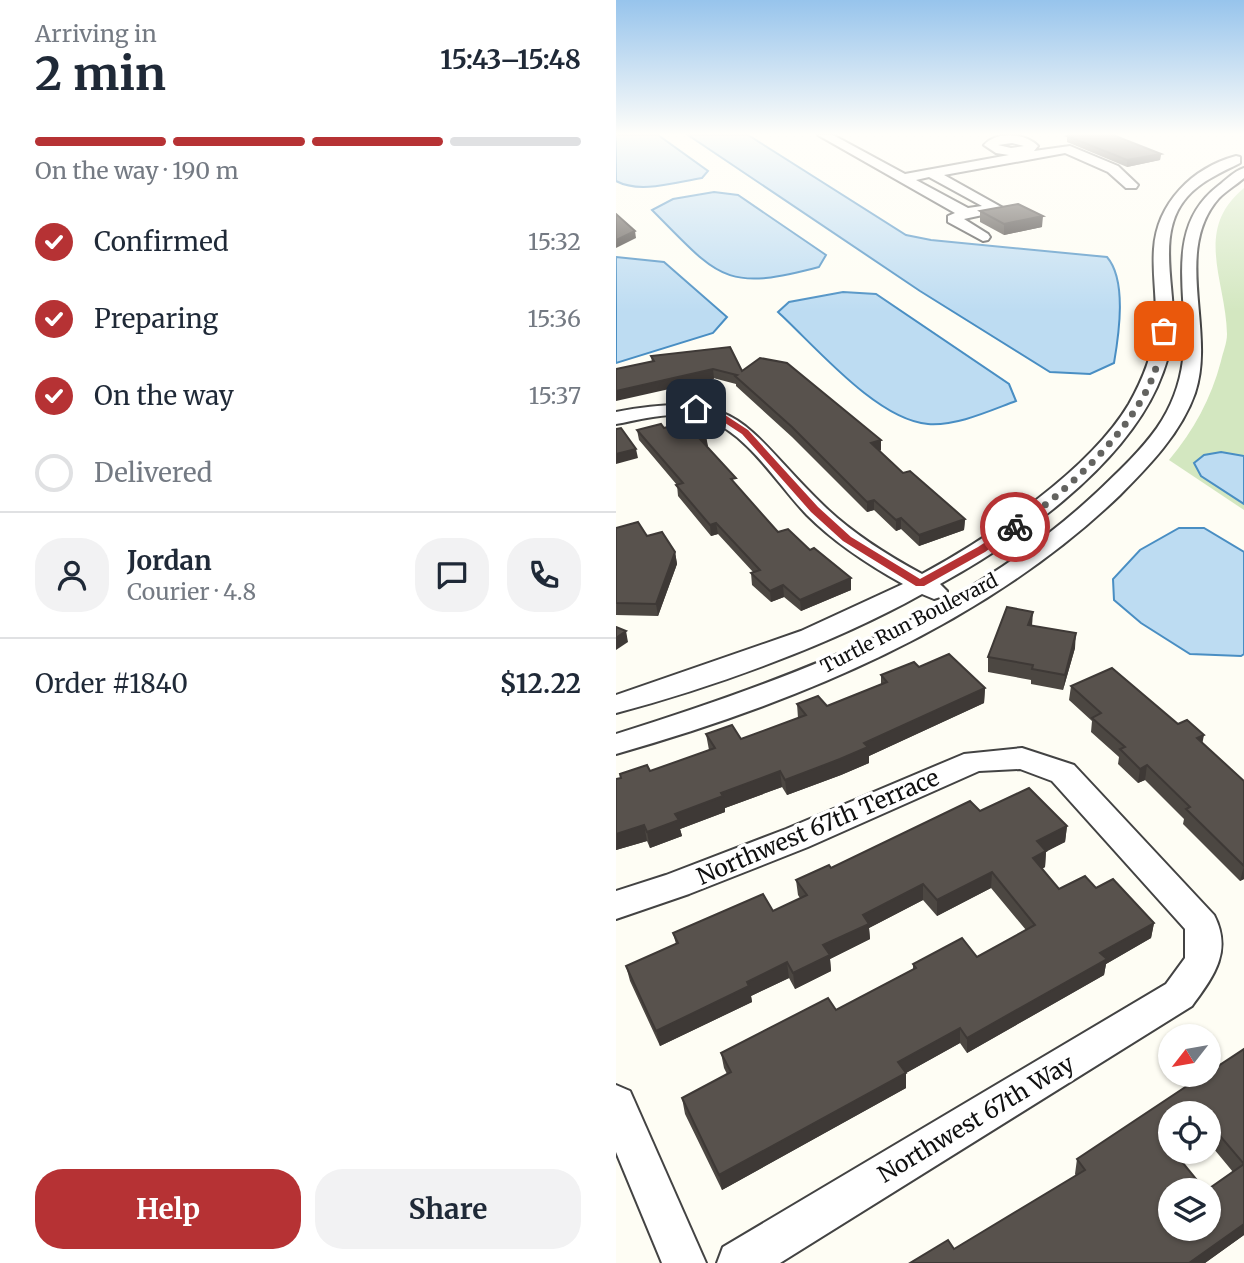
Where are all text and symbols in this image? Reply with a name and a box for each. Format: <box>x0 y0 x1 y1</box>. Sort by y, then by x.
text: Arriving in <box>35 19 157 48</box>
text: 15:43–15:48 <box>440 43 581 76</box>
text: 2 min <box>35 45 166 103</box>
text: On the way · 190 m <box>35 156 239 185</box>
icon: check <box>35 223 73 261</box>
text: Confirmed <box>94 225 229 258</box>
text: 15:32 <box>528 227 581 256</box>
icon: check <box>35 300 73 338</box>
pin <box>1134 301 1194 361</box>
text: Preparing <box>94 302 218 335</box>
text: 15:36 <box>527 304 581 333</box>
icon: bag <box>1145 312 1183 350</box>
icon: check <box>35 377 73 415</box>
text: On the way <box>94 379 234 412</box>
pin <box>666 379 726 439</box>
text: 15:37 <box>529 381 581 410</box>
icon: home <box>677 390 715 428</box>
text: Delivered <box>94 456 213 489</box>
courier <box>980 492 1050 562</box>
icon: bike <box>996 508 1034 546</box>
button: person <box>35 538 109 612</box>
button: chat <box>415 538 489 612</box>
button: phone <box>507 538 581 612</box>
text: Jordan <box>127 544 212 577</box>
street label: Turtle Run Boulevard <box>816 568 1002 678</box>
text: Courier · 4.8 <box>127 577 256 606</box>
text: Order #1840 <box>35 667 188 700</box>
text: $12.22 <box>499 667 581 700</box>
street label: Northwest 67th Terrace <box>692 762 943 891</box>
north arrow <box>1158 1024 1222 1087</box>
map controls <box>1158 1024 1221 1241</box>
street label: Northwest 67th Way <box>872 1048 1080 1189</box>
button: locate <box>1158 1101 1221 1164</box>
button: Help <box>35 1169 301 1249</box>
button: Share <box>315 1169 581 1249</box>
button: layers <box>1158 1178 1221 1241</box>

